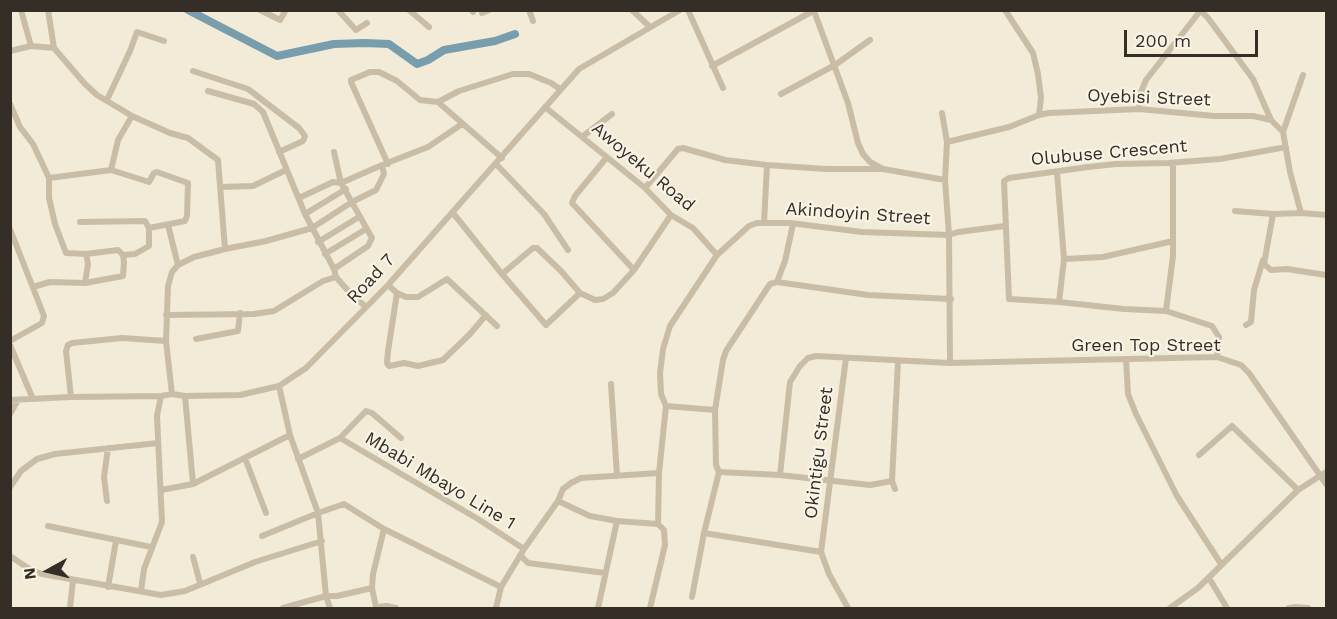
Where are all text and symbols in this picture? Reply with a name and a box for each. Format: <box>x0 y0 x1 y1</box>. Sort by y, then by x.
scale bar <box>1127 18 1260 56</box>
text: 200 m <box>1135 30 1191 51</box>
street label: Oyebisi Street <box>1087 85 1211 111</box>
street label: Awoyeku Road <box>587 118 699 216</box>
street label: Olubuse Crescent <box>1030 135 1188 171</box>
street label: Akindoyin Street <box>785 198 931 230</box>
street label: Road 7 <box>343 250 399 308</box>
street label: Green Top Street <box>1071 335 1221 357</box>
street label: Okintigu Street <box>800 386 838 520</box>
street label: Mbabi Mbayo Line 1 <box>361 428 519 534</box>
north arrow <box>18 541 78 601</box>
text: N <box>19 566 40 581</box>

